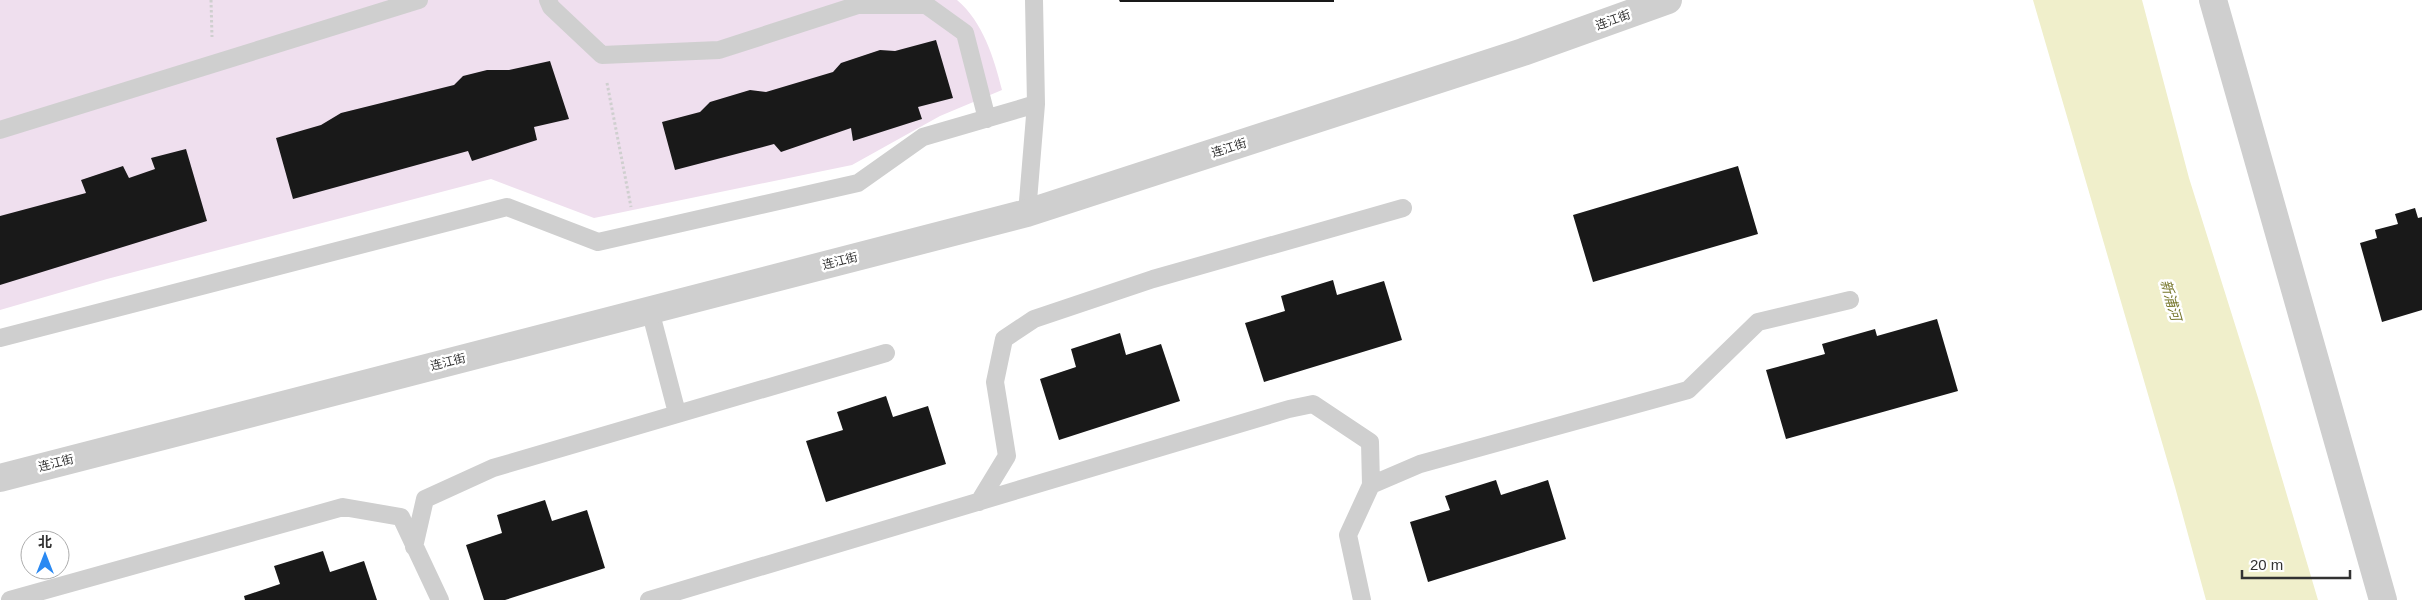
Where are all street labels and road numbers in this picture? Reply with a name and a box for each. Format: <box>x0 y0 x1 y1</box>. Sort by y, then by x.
street label: 连江街 <box>1594 7 1632 33</box>
street label: 连江街 <box>1210 136 1248 160</box>
street label: 连江街 <box>821 250 859 272</box>
street label: 连江街 <box>429 351 467 373</box>
street label: 连江街 <box>37 452 75 474</box>

